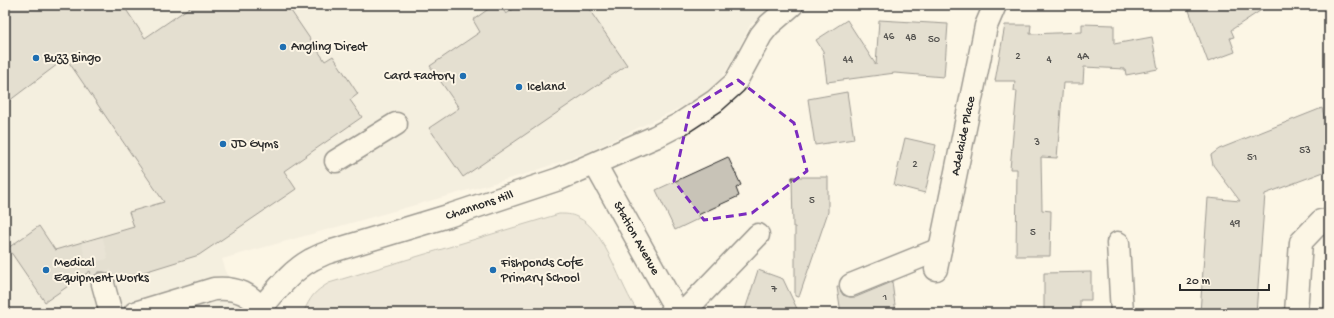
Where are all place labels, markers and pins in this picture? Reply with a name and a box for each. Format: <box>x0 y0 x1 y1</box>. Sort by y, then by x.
place label: Angling Direct <box>291 40 369 55</box>
marker: Angling Direct <box>278 42 288 52</box>
place label: Buzz Bingo <box>43 51 101 66</box>
marker: Buzz Bingo <box>31 53 41 63</box>
place label: Card Factory <box>384 69 456 84</box>
marker: Card Factory <box>458 71 468 81</box>
place label: Iceland <box>527 80 567 95</box>
marker: Iceland <box>514 82 524 92</box>
place label: JD Gyms <box>231 137 279 152</box>
marker: JD Gyms <box>218 139 228 149</box>
place label: Medical Equipment Works <box>54 256 150 286</box>
place label: Fishponds CofE Primary School <box>500 256 584 286</box>
marker: Medical Equipment Works <box>41 265 51 275</box>
marker: Fishponds CofE Primary School <box>488 265 498 275</box>

